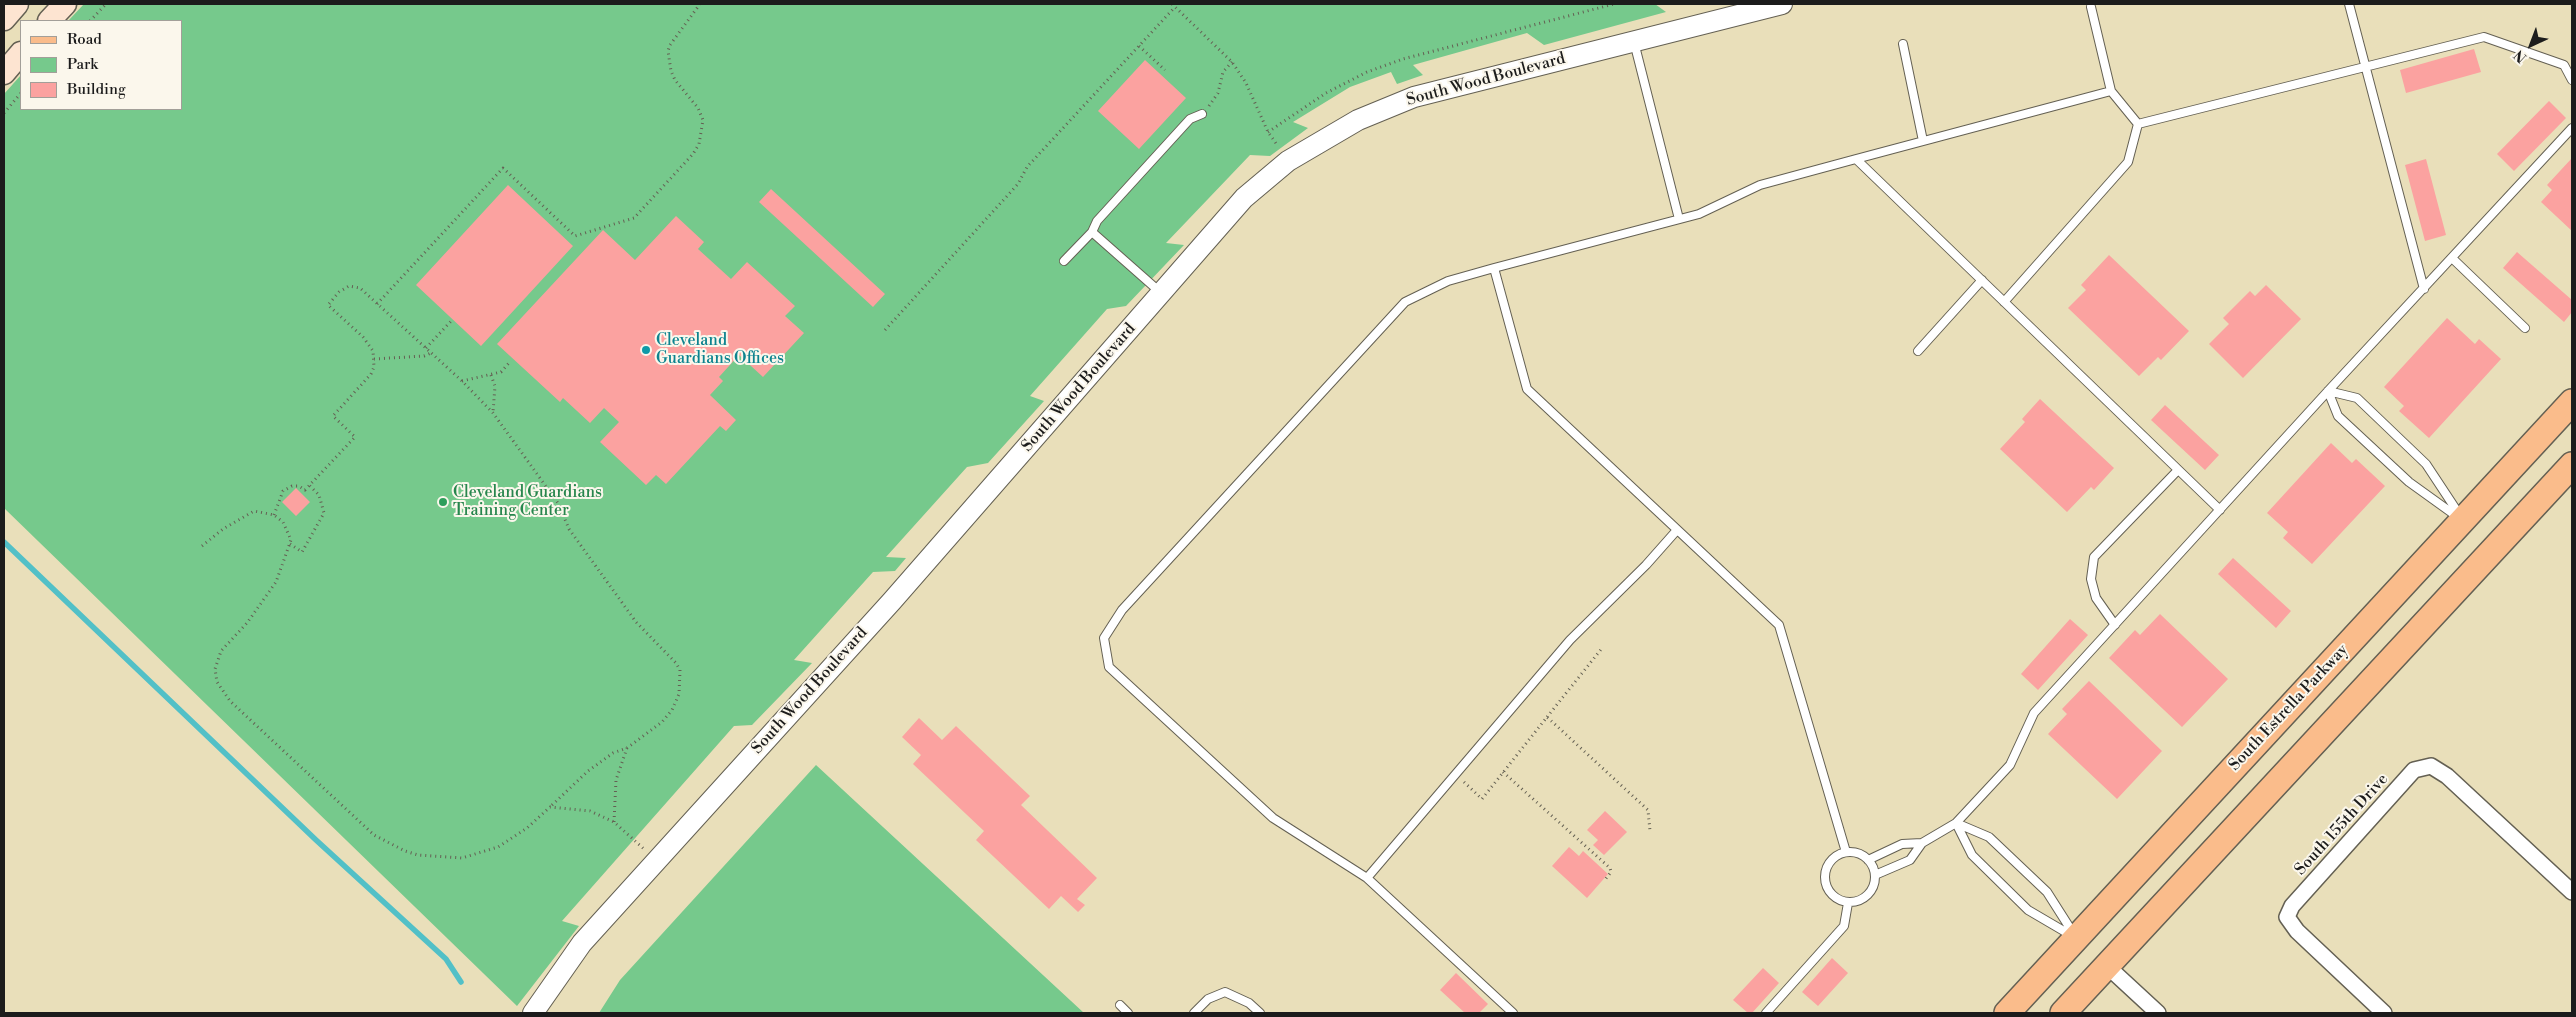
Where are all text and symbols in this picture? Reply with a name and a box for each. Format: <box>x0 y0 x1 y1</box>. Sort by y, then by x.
legend <box>20 20 182 110</box>
north arrow <box>2506 20 2556 70</box>
text: Road <box>67 30 102 49</box>
text: N <box>2511 46 2531 66</box>
street label: South Wood Boulevard <box>1404 50 1568 110</box>
text: Park <box>67 55 98 74</box>
text: Building <box>67 80 126 99</box>
street label: South Wood Boulevard <box>1018 320 1140 456</box>
place label: Cleveland Guardians Offices <box>656 331 784 369</box>
marker: Cleveland Guardians Offices <box>640 344 652 356</box>
place label: Cleveland Guardians Training Center <box>453 483 602 521</box>
marker: Cleveland Guardians Training Center <box>437 496 449 508</box>
street label: South Wood Boulevard <box>748 624 872 758</box>
street label: South Estrella Parkway <box>2225 641 2353 775</box>
street label: South 155th Drive <box>2291 770 2393 880</box>

